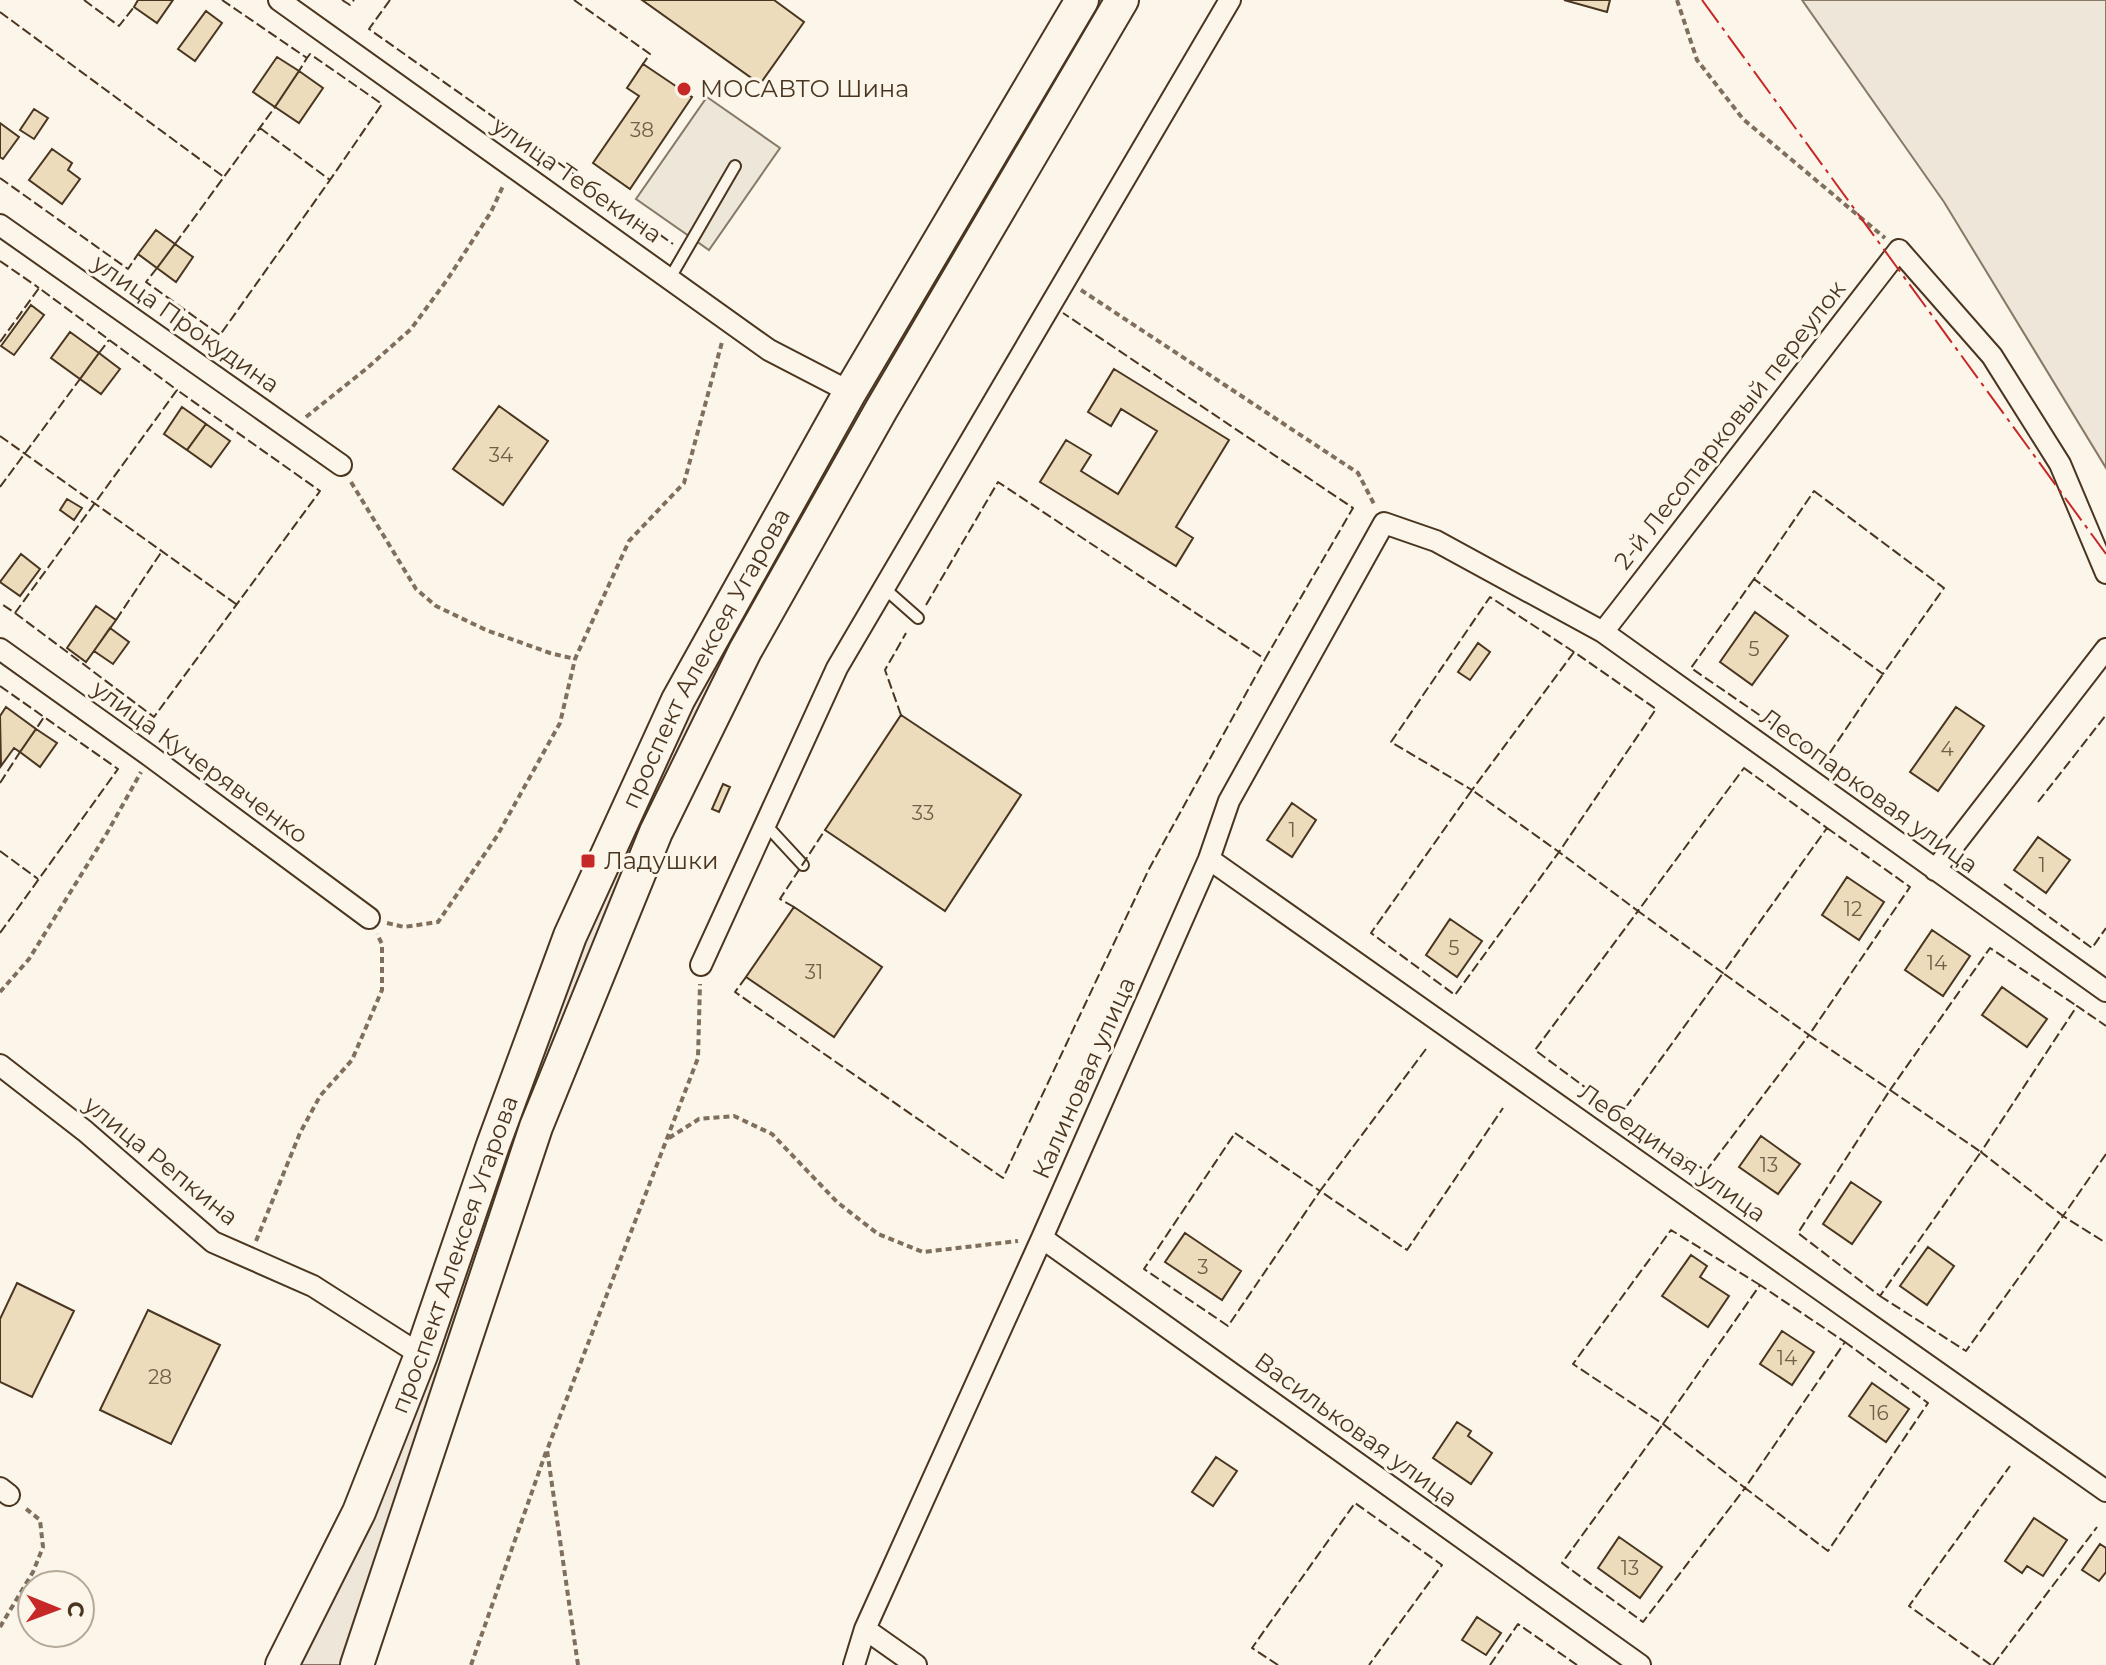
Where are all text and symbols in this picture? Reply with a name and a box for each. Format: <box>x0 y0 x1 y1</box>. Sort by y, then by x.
place label: МОСАВТО Шина <box>700 74 909 103</box>
marker: МОСАВТО Шина <box>675 80 693 98</box>
street label: улица Тебекина <box>486 110 668 249</box>
house number: 38 <box>630 118 654 142</box>
street label: улица Прокудина <box>86 248 285 399</box>
street label: 2-й Лесопарковый переулок <box>1608 274 1851 575</box>
house number: 34 <box>489 443 513 467</box>
street label: проспект Алексея Угарова <box>615 503 796 813</box>
house number: 5 <box>1748 637 1760 661</box>
street label: улица Кучерявченко <box>86 673 314 850</box>
street label: Лесопарковая улица <box>1755 702 1984 879</box>
house number: 4 <box>1940 737 1954 761</box>
house number: 33 <box>912 801 934 825</box>
house number: 1 <box>1288 818 1296 842</box>
place label: Ладушки <box>604 846 719 875</box>
marker: Ладушки <box>579 852 597 870</box>
house number: 1 <box>2038 853 2046 877</box>
house number: 12 <box>1844 897 1862 921</box>
house number: 5 <box>1448 936 1460 960</box>
house number: 14 <box>1927 951 1947 975</box>
house number: 31 <box>805 960 823 984</box>
street label: Калиновая улица <box>1026 972 1141 1183</box>
street label: Лебединая улица <box>1573 1077 1772 1228</box>
street label: улица Репкина <box>78 1089 244 1232</box>
street label: проспект Алексея Угарова <box>384 1092 524 1417</box>
house number: 13 <box>1760 1153 1778 1177</box>
house number: 3 <box>1197 1255 1209 1279</box>
street label: Васильковая улица <box>1249 1346 1463 1513</box>
house number: 14 <box>1777 1346 1797 1370</box>
house number: 28 <box>148 1365 172 1389</box>
house number: 16 <box>1869 1401 1889 1425</box>
house number: 13 <box>1621 1556 1639 1580</box>
north arrow <box>16 1569 96 1649</box>
text: С <box>62 1601 89 1618</box>

